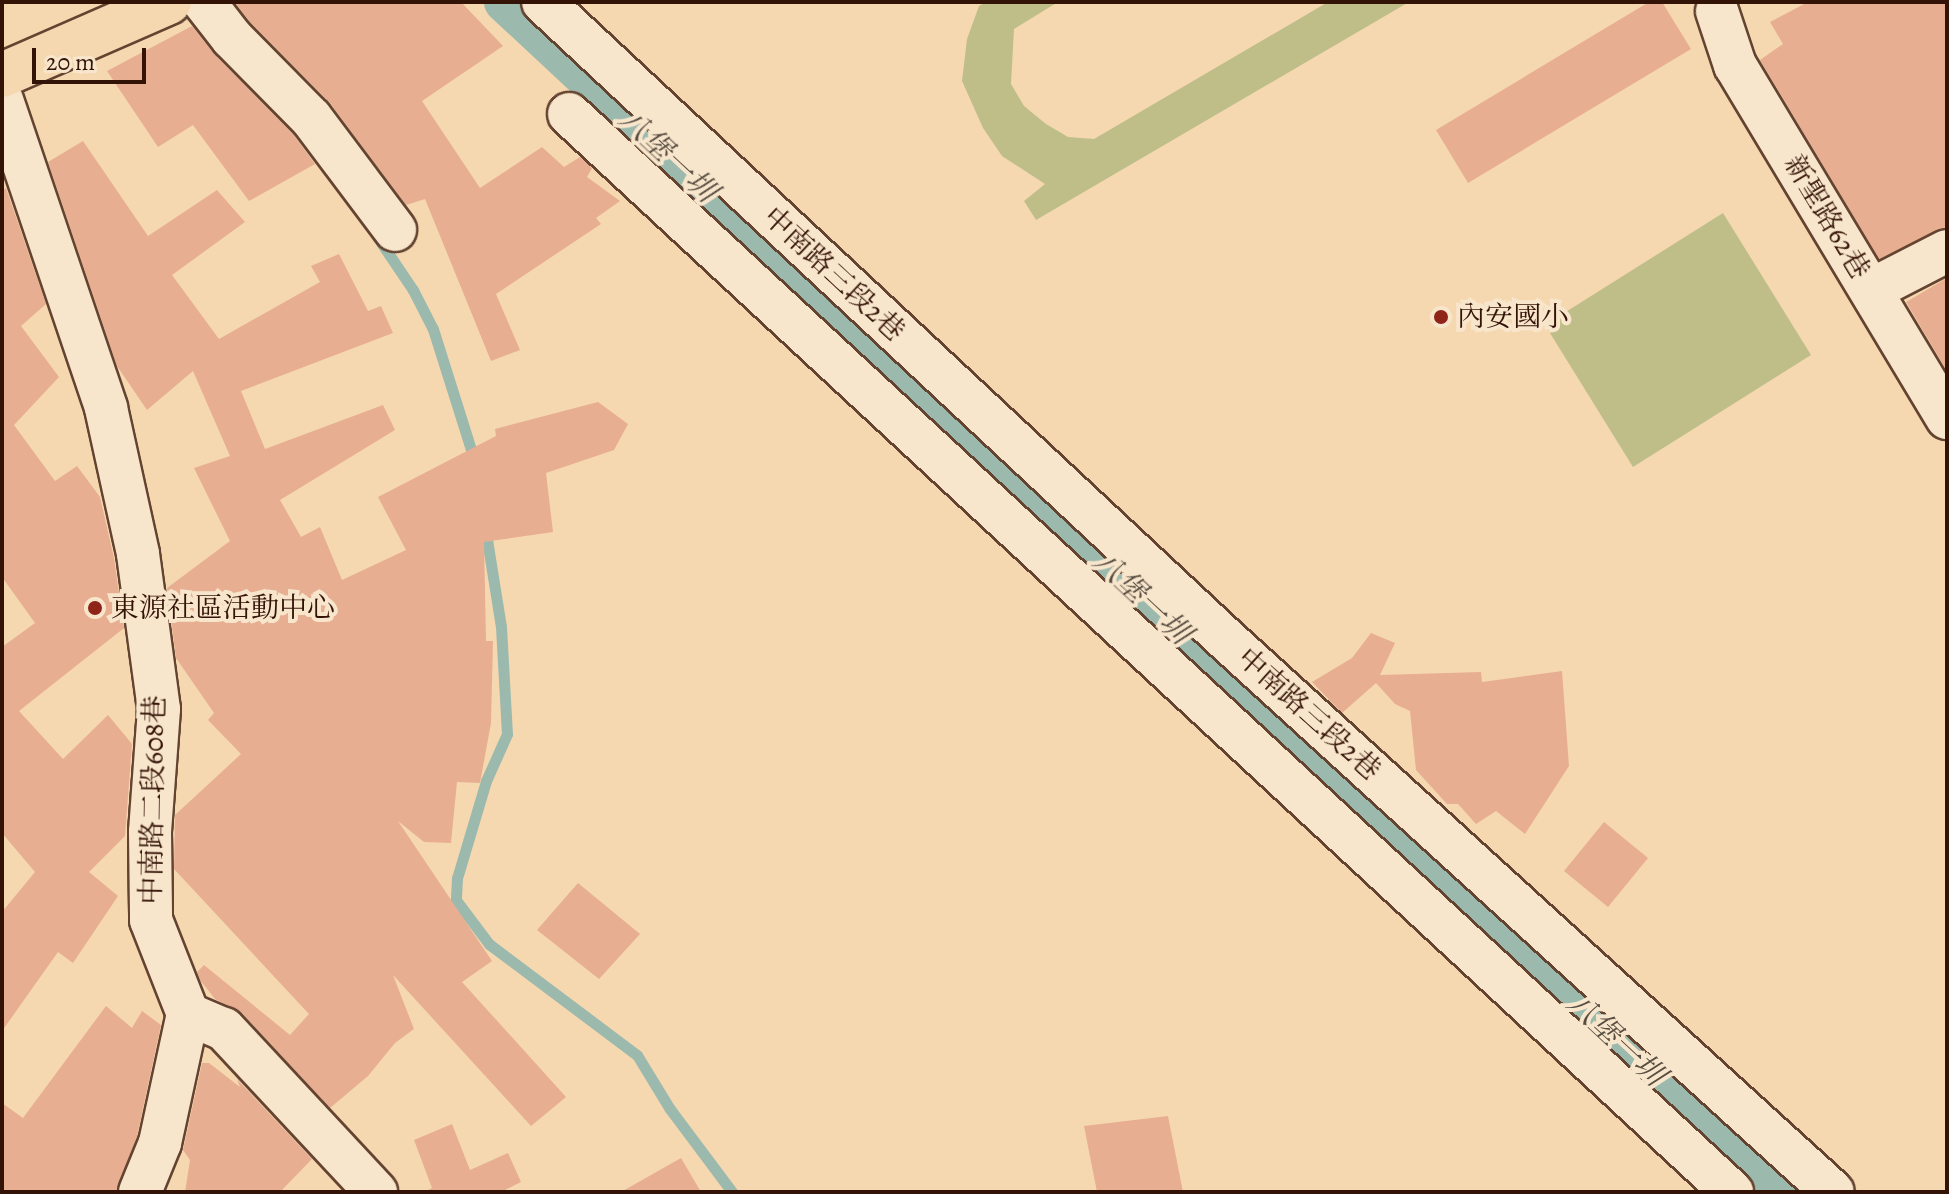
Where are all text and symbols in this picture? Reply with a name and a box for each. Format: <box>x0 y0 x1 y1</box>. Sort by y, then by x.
scale bar <box>36 32 150 82</box>
text: 20 m <box>46 46 95 78</box>
water label: 八堡一圳 <box>612 101 724 209</box>
street label: 新聖路62巷 <box>1777 149 1877 285</box>
street label: 中南路三段2巷 <box>756 200 912 348</box>
place label: 內安國小 <box>1457 300 1569 334</box>
marker: 內安國小 <box>1432 308 1450 326</box>
water label: 八堡一圳 <box>1086 543 1198 651</box>
place label: 東源社區活動中心 <box>111 591 335 625</box>
marker: 東源社區活動中心 <box>86 599 104 617</box>
street label: 中南路三段2巷 <box>1230 641 1388 787</box>
street label: 中南路二段608巷 <box>134 695 172 905</box>
water label: 八堡一圳 <box>1560 985 1672 1093</box>

